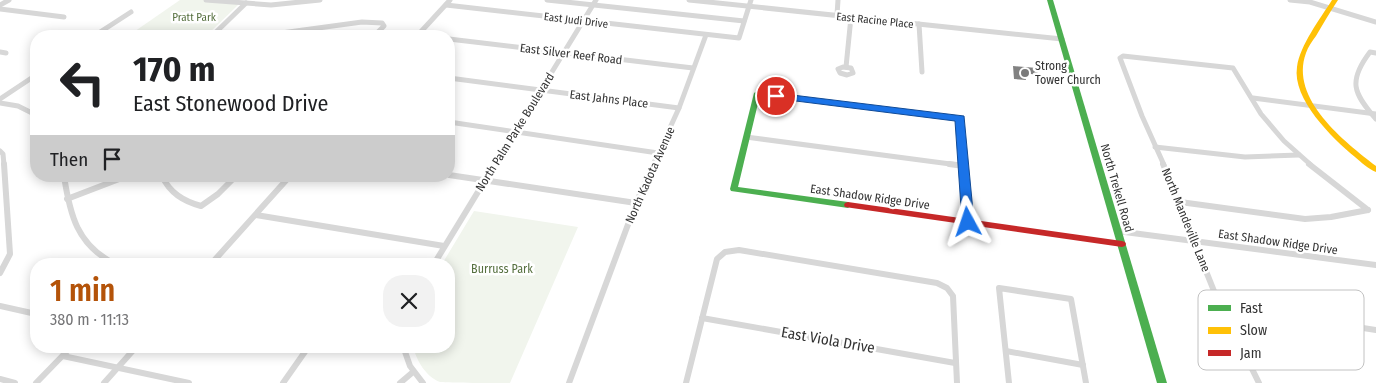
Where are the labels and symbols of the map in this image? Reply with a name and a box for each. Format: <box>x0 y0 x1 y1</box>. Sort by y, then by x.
street label: East Judi Drive <box>543 10 609 31</box>
street label: East Racine Place <box>836 10 914 31</box>
park label: Pratt Park <box>172 11 217 24</box>
street label: East Silver Reef Road <box>519 41 623 67</box>
place label: Strong Tower Church <box>1035 59 1101 87</box>
marker: Strong Tower Church <box>1019 67 1031 79</box>
street label: North Palm Parke Boulevard <box>473 70 557 194</box>
pin <box>755 75 797 117</box>
street label: East Jahns Place <box>569 87 649 111</box>
street label: North Kadota Avenue <box>622 124 678 226</box>
street label: North Trekell Road <box>1098 142 1136 234</box>
street label: North Mandeville Lane <box>1159 166 1213 274</box>
street label: East Shadow Ridge Drive <box>809 182 931 212</box>
position arrow <box>941 195 993 247</box>
street label: East Shadow Ridge Drive <box>1217 227 1339 257</box>
park label: Burruss Park <box>471 262 533 276</box>
legend <box>1198 290 1364 370</box>
text: Fast <box>1240 300 1263 317</box>
text: Slow <box>1240 322 1267 339</box>
street label: East Viola Drive <box>780 323 876 357</box>
text: Jam <box>1240 345 1261 362</box>

